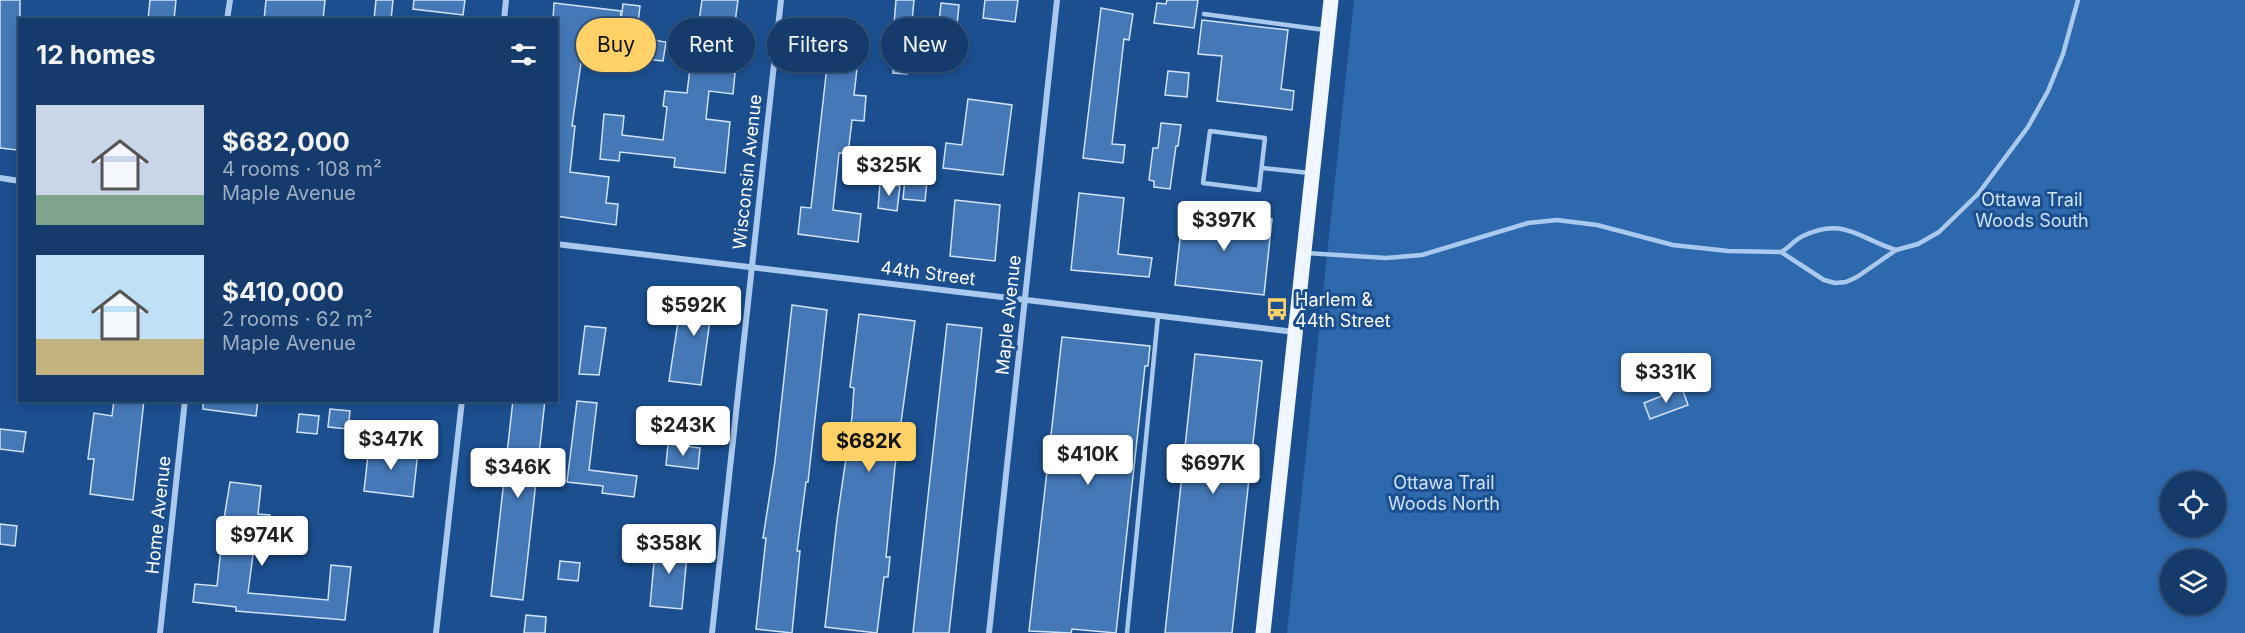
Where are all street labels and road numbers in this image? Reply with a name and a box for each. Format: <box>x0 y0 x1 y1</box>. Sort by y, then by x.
street label: Wisconsin Avenue <box>728 93 766 251</box>
street label: Maple Avenue <box>991 254 1025 376</box>
street label: 44th Street <box>879 257 977 289</box>
street label: Home Avenue <box>141 455 175 575</box>

